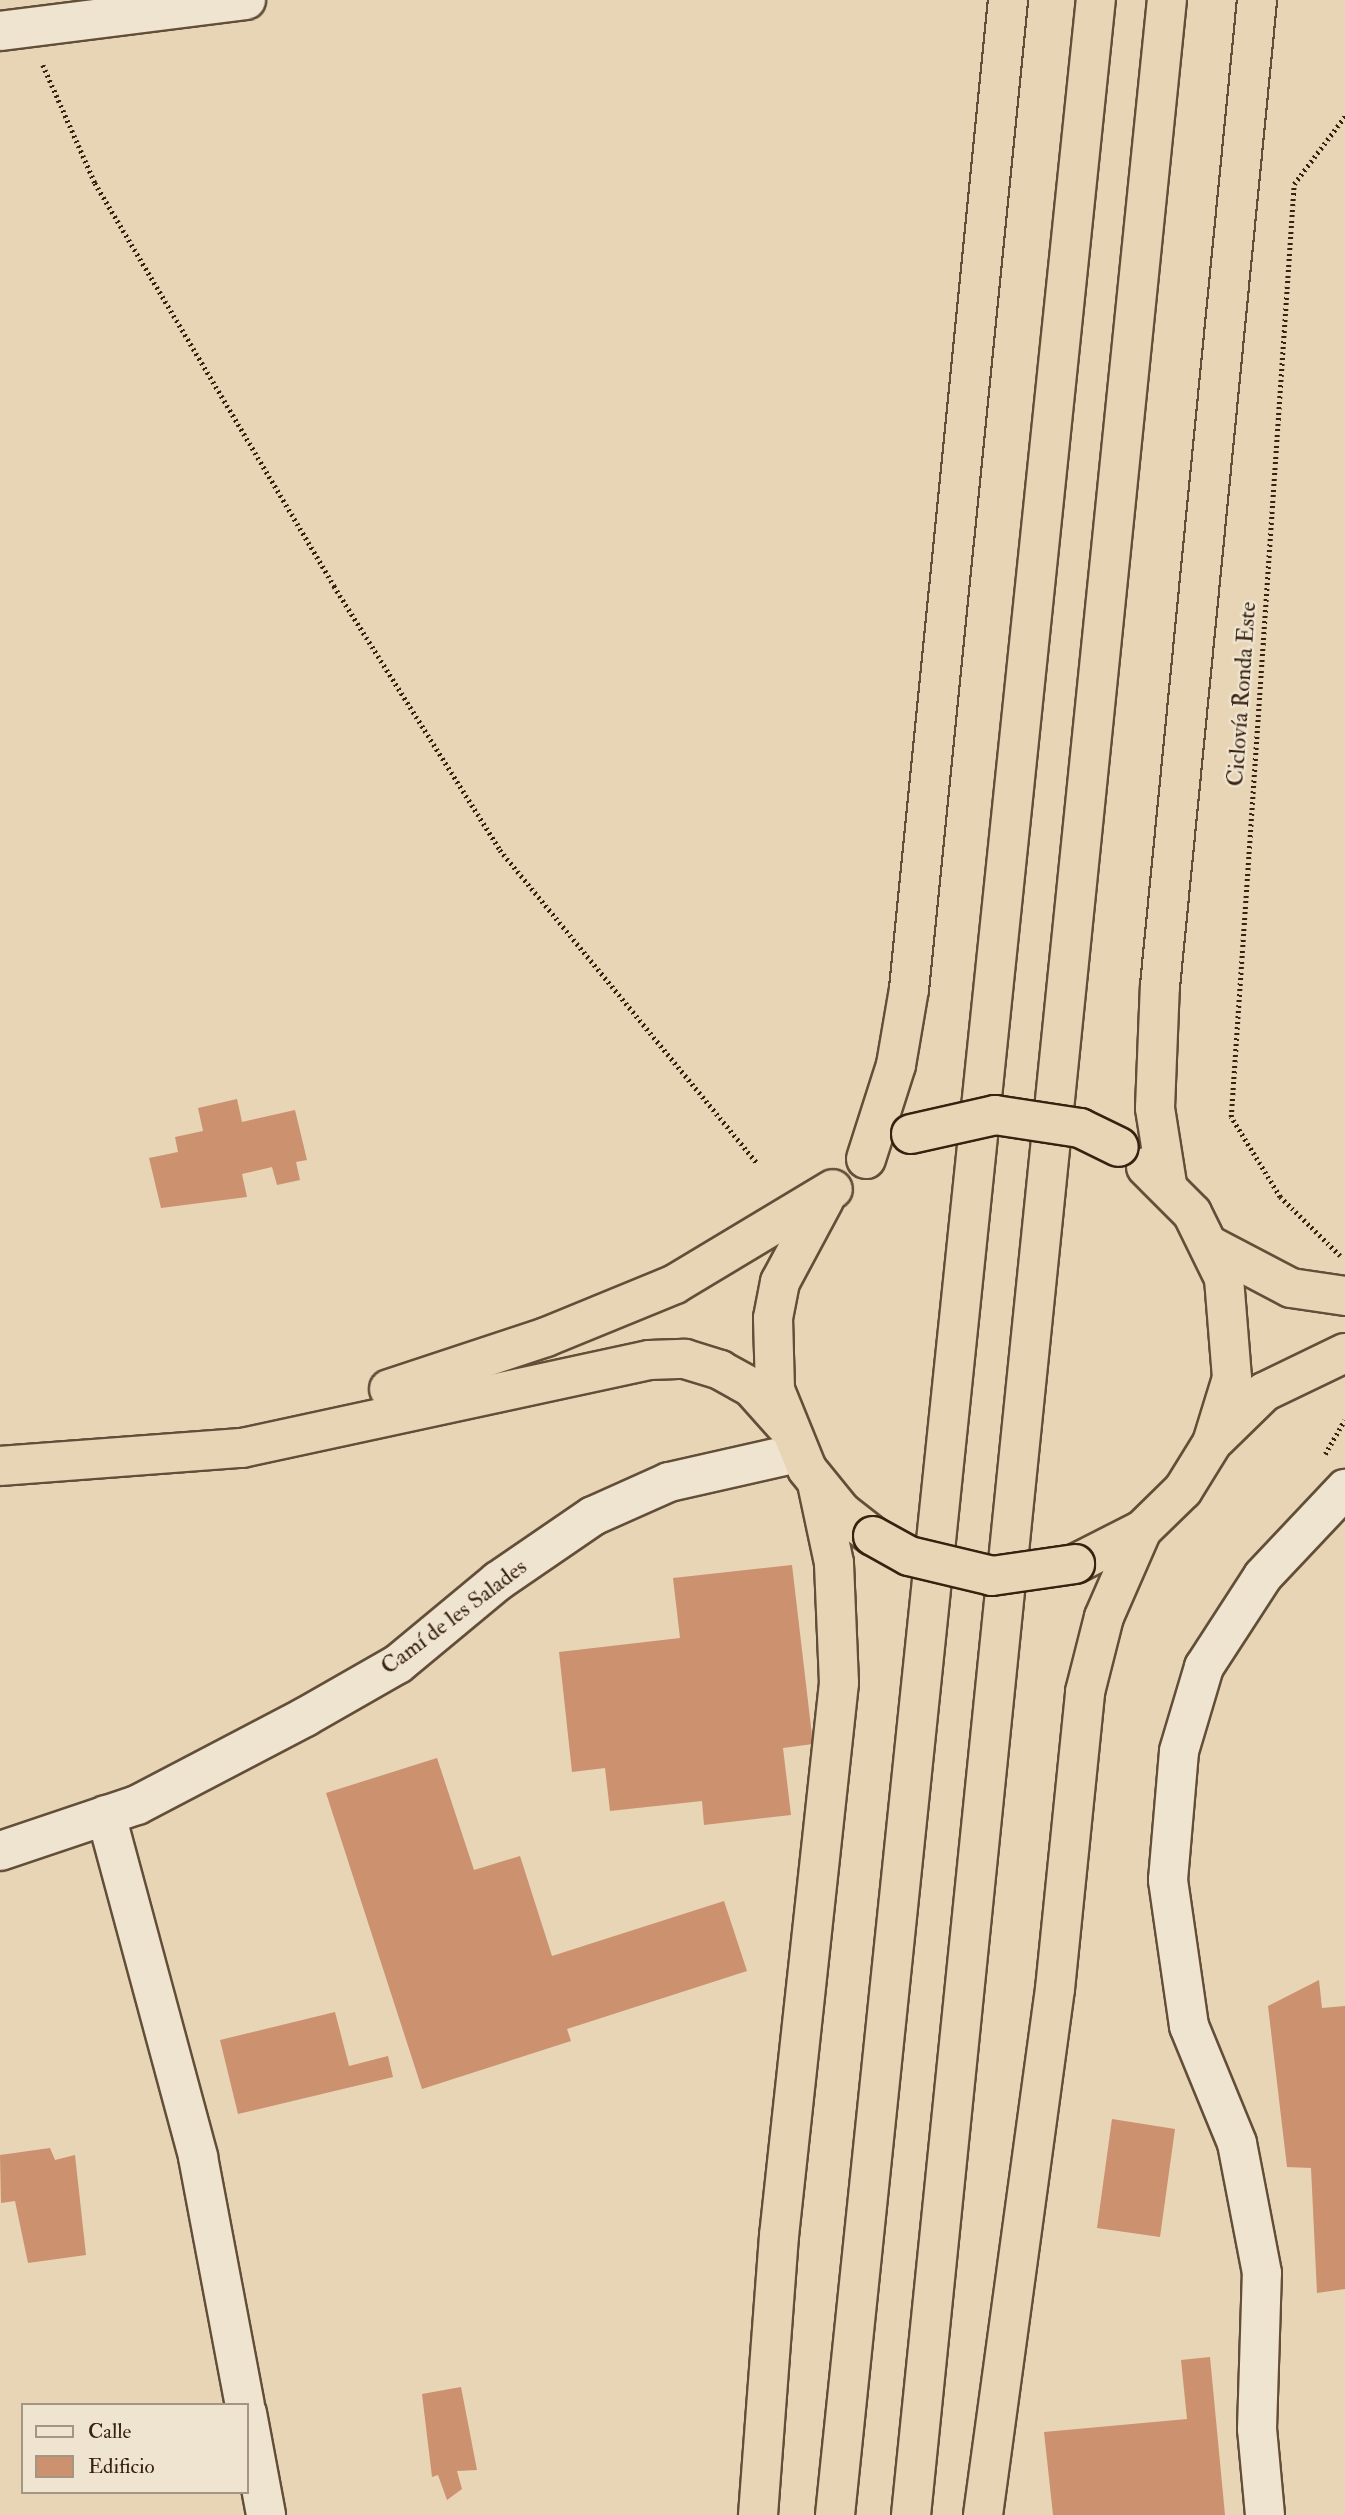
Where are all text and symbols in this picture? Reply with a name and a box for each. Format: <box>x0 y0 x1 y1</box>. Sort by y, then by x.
street label: Ciclovía Ronda Este <box>1222 601 1262 787</box>
street label: Camí de les Salades <box>376 1553 532 1681</box>
legend <box>21 2403 248 2494</box>
text: Calle <box>88 2418 131 2445</box>
text: Edificio <box>88 2453 155 2480</box>

